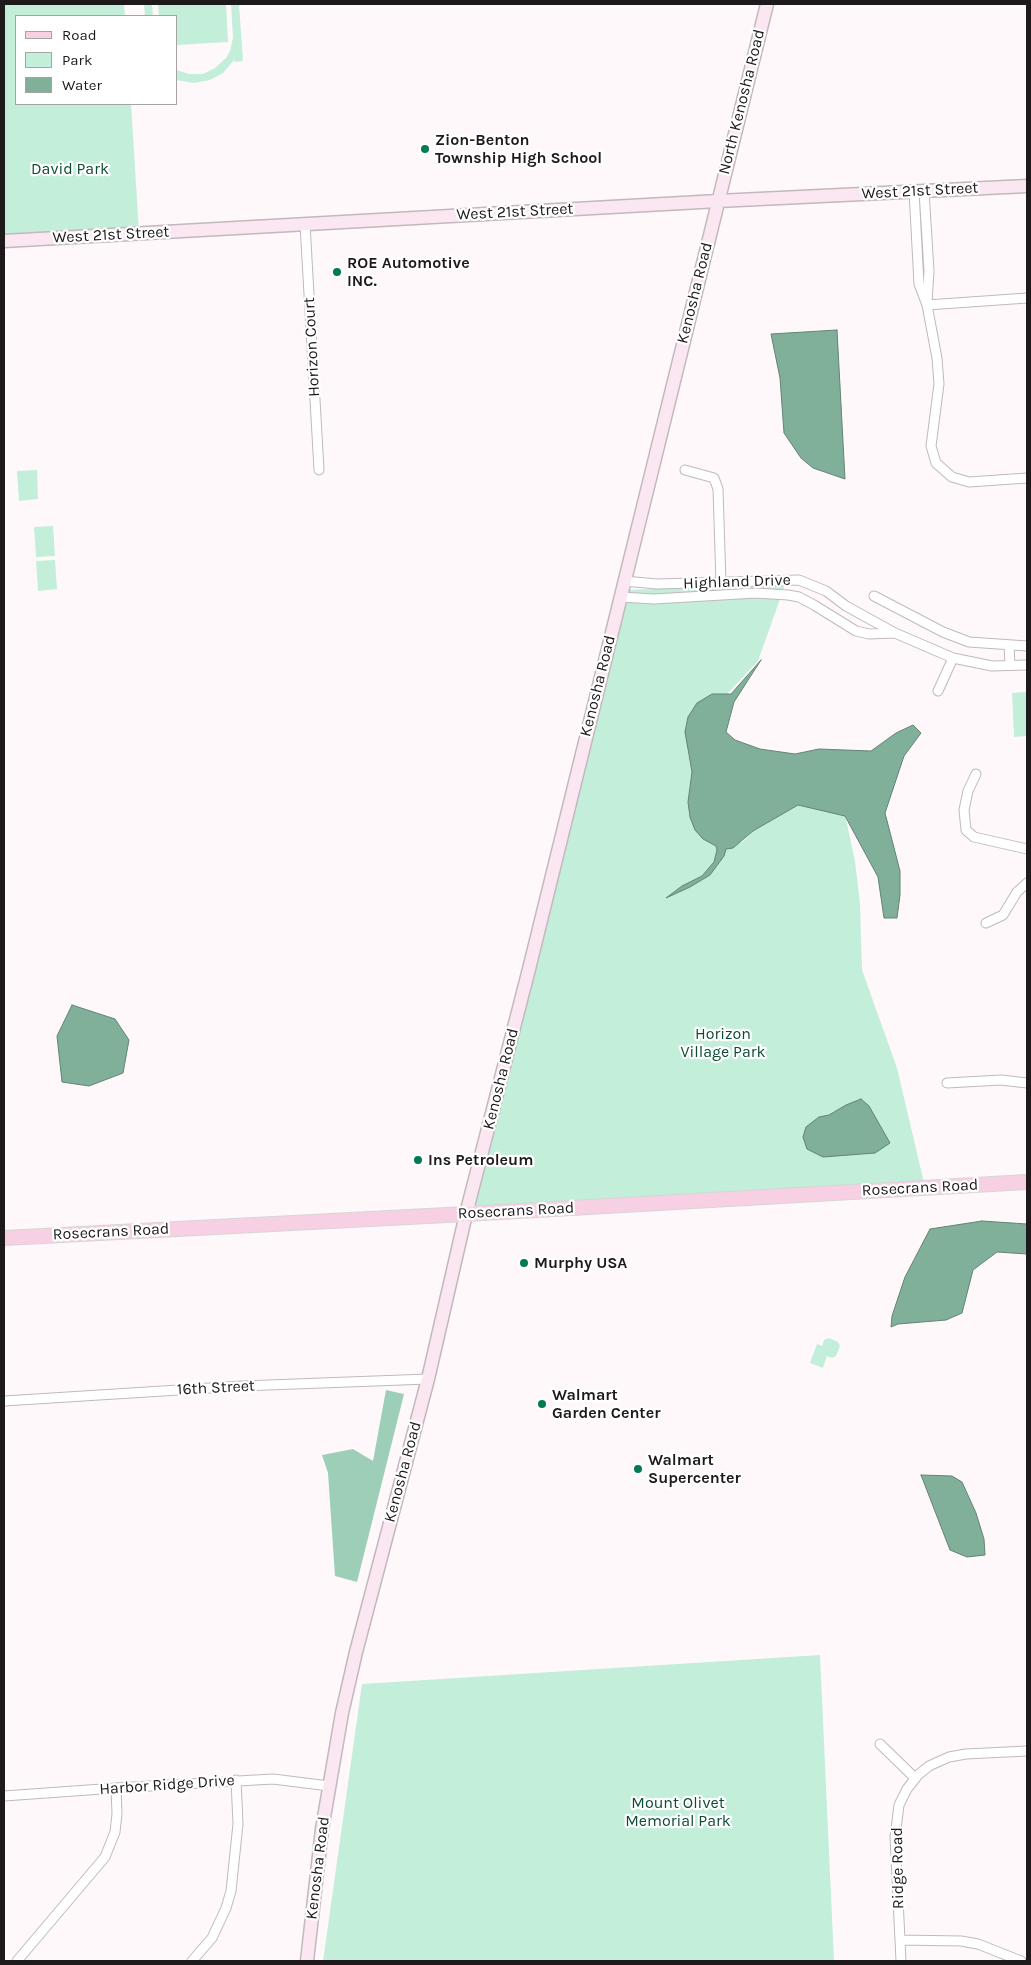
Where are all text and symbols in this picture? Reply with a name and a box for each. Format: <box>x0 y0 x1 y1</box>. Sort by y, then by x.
legend <box>15 15 178 105</box>
text: Road <box>62 26 97 44</box>
street label: North Kenosha Road <box>715 27 769 177</box>
text: Park <box>62 51 92 69</box>
text: Water <box>62 76 102 94</box>
place label: Zion-Benton Township High School <box>435 130 602 168</box>
marker: Zion-Benton Township High School <box>419 143 431 155</box>
park label: David Park <box>31 159 109 179</box>
street label: West 21st Street <box>861 178 979 204</box>
street label: West 21st Street <box>456 199 574 225</box>
street label: West 21st Street <box>52 222 170 248</box>
street label: Kenosha Road <box>673 240 717 346</box>
place label: ROE Automotive INC. <box>347 253 470 291</box>
marker: ROE Automotive INC. <box>331 266 343 278</box>
street label: Horizon Court <box>300 297 324 397</box>
street label: Highland Drive <box>683 571 791 593</box>
street label: Kenosha Road <box>576 633 620 739</box>
park label: Horizon Village Park <box>680 1024 766 1062</box>
street label: Kenosha Road <box>479 1026 523 1132</box>
place label: Ins Petroleum <box>428 1150 533 1170</box>
marker: Ins Petroleum <box>412 1154 424 1166</box>
street label: Rosecrans Road <box>861 1175 979 1201</box>
street label: Rosecrans Road <box>457 1198 575 1224</box>
street label: Rosecrans Road <box>52 1219 170 1245</box>
place label: Murphy USA <box>534 1253 627 1273</box>
marker: Murphy USA <box>518 1257 530 1269</box>
street label: 16th Street <box>177 1376 255 1400</box>
place label: Walmart Garden Center <box>552 1385 660 1423</box>
marker: Walmart Garden Center <box>536 1398 548 1410</box>
street label: Kenosha Road <box>380 1419 426 1525</box>
place label: Walmart Supercenter <box>648 1450 741 1488</box>
marker: Walmart Supercenter <box>632 1463 644 1475</box>
street label: Harbor Ridge Drive <box>99 1771 235 1799</box>
park label: Mount Olivet Memorial Park <box>625 1793 731 1831</box>
street label: Kenosha Road <box>302 1815 334 1921</box>
street label: Ridge Road <box>888 1827 908 1909</box>

